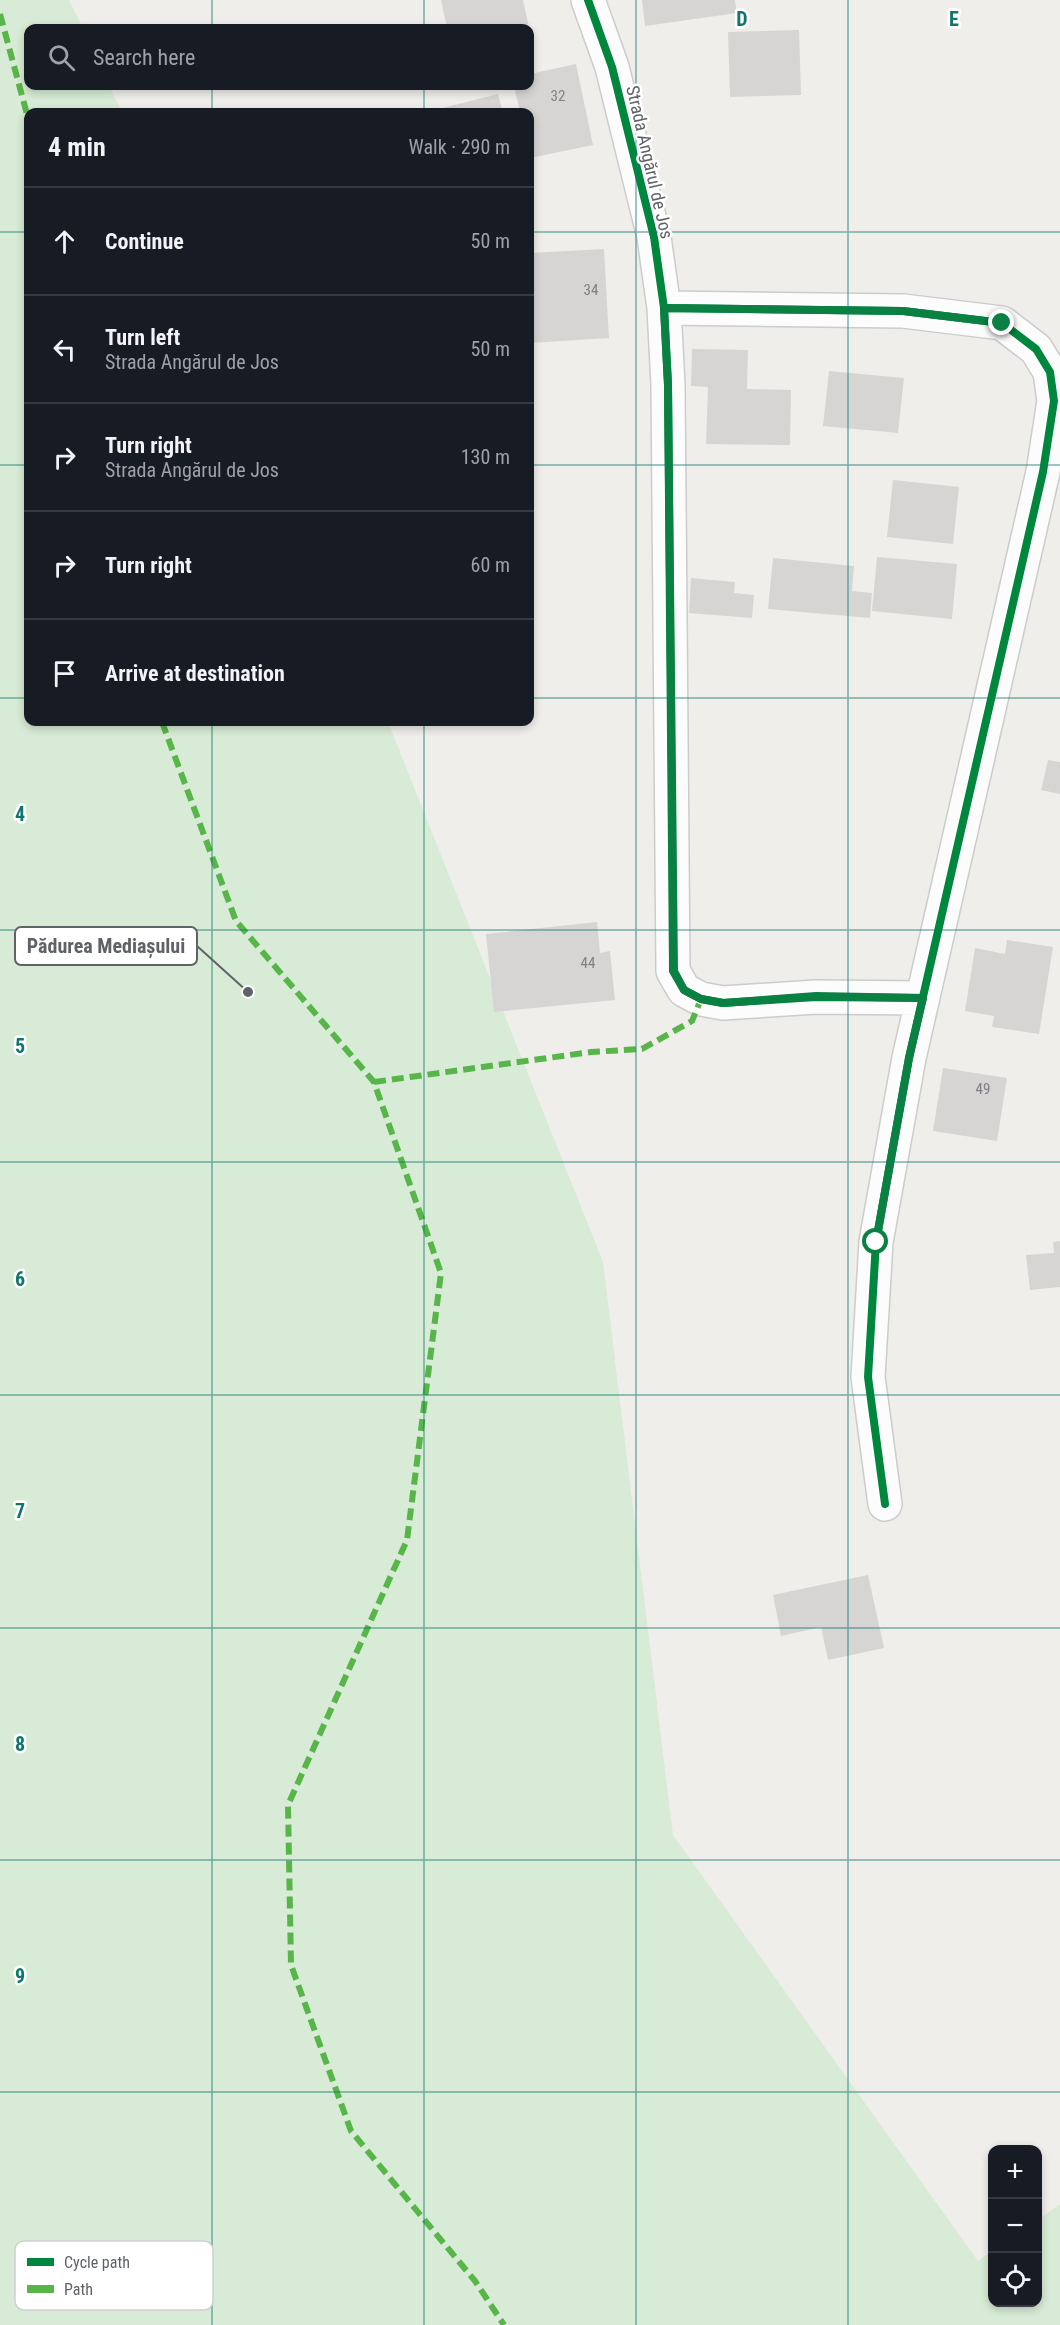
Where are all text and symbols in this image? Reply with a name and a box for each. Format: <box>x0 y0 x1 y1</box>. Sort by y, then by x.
text: D <box>736 7 748 31</box>
text: E <box>949 7 959 31</box>
search box <box>24 24 534 90</box>
icon: search <box>45 41 78 74</box>
text: Search here <box>93 45 195 70</box>
street label: Strada Angărul de Jos <box>622 83 678 241</box>
house number: 32 <box>551 87 565 105</box>
text: 4 min <box>48 132 106 162</box>
text: Walk · 290 m <box>409 135 510 159</box>
icon: ahead <box>48 225 81 258</box>
text: Continue <box>105 229 184 254</box>
text: 50 m <box>471 229 510 253</box>
house number: 34 <box>584 281 598 299</box>
route end <box>988 309 1014 335</box>
text: Turn left <box>105 325 180 350</box>
icon: left <box>48 333 81 366</box>
text: 50 m <box>471 337 510 361</box>
text: Strada Angărul de Jos <box>105 350 279 374</box>
text: Turn right <box>105 433 192 458</box>
icon: right <box>48 441 81 474</box>
text: 130 m <box>461 445 510 469</box>
text: Strada Angărul de Jos <box>105 458 279 482</box>
icon: right <box>48 549 81 582</box>
text: Turn right <box>105 553 192 578</box>
text: 60 m <box>471 553 510 577</box>
icon: arrive <box>48 657 81 690</box>
text: Arrive at destination <box>105 661 285 686</box>
text: 4 <box>15 802 25 826</box>
callout: Pădurea Mediașului <box>15 927 197 965</box>
text: Pădurea Mediașului <box>27 934 185 959</box>
house number: 44 <box>581 954 595 972</box>
text: 5 <box>15 1034 25 1058</box>
house number: 49 <box>976 1080 990 1098</box>
route start <box>862 1228 888 1254</box>
text: 6 <box>15 1267 25 1291</box>
text: 7 <box>15 1499 25 1523</box>
text: 8 <box>15 1732 25 1756</box>
text: 9 <box>15 1964 25 1988</box>
map controls <box>988 2145 1042 2307</box>
button: + <box>988 2145 1042 2199</box>
button: − <box>988 2199 1042 2253</box>
legend <box>15 2241 213 2310</box>
text: Cycle path <box>64 2253 130 2272</box>
button: locate <box>988 2253 1042 2307</box>
text: Path <box>64 2280 93 2299</box>

